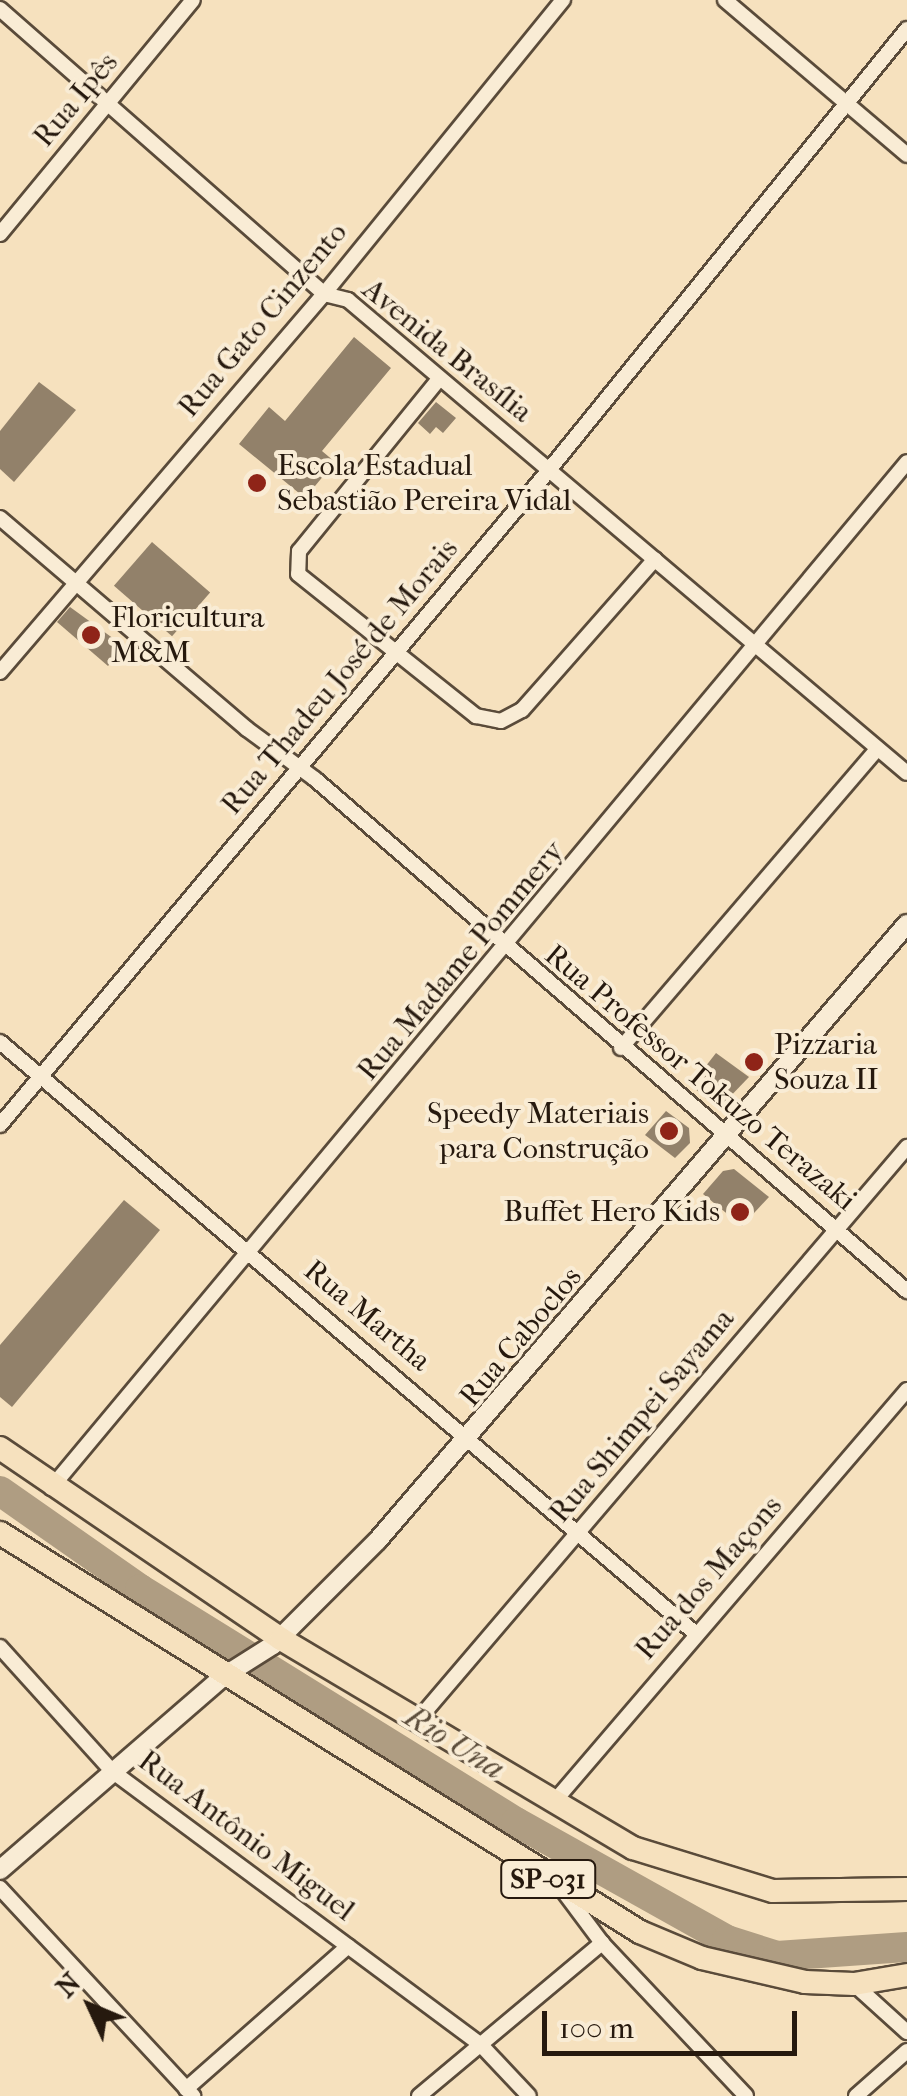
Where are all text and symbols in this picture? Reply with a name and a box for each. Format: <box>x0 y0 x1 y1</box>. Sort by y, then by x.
street label: Rua Ipês <box>26 45 126 155</box>
street label: Rua Gato Cinzento <box>171 215 355 425</box>
street label: Avenida Brasília <box>355 272 539 430</box>
place label: Escola Estadual Sebastião Pereira Vidal <box>277 448 571 518</box>
marker: Escola Estadual Sebastião Pereira Vidal <box>246 472 268 494</box>
street label: Rua Thadeu José de Morais <box>214 532 466 822</box>
place label: Floricultura M&M <box>111 600 264 670</box>
marker: Floricultura M&M <box>80 624 102 646</box>
street label: Rua Madame Pommery <box>350 834 572 1088</box>
street label: Rua Professor Tokuzo Terazaki <box>537 937 863 1219</box>
place label: Pizzaria Souza II <box>774 1027 878 1098</box>
marker: Pizzaria Souza II <box>743 1051 765 1073</box>
place label: Speedy Materiais para Construção <box>427 1096 649 1166</box>
marker: Speedy Materiais para Construção <box>658 1120 680 1142</box>
place label: Buffet Hero Kids <box>504 1194 720 1230</box>
marker: Buffet Hero Kids <box>729 1201 751 1223</box>
street label: Rua Martha <box>296 1253 438 1379</box>
street label: Rua Caboclos <box>452 1260 590 1414</box>
street label: Rua Shimpei Sayama <box>542 1302 742 1530</box>
street label: Rua dos Maçons <box>628 1489 790 1667</box>
water label: Rio Una <box>397 1698 511 1788</box>
street label: Rua Antônio Miguel <box>131 1743 361 1929</box>
road number: SP-031 <box>498 1856 598 1902</box>
north arrow <box>40 1956 140 2056</box>
text: N <box>49 1966 87 2004</box>
scale bar <box>547 1991 802 2053</box>
text: 100 m <box>559 2011 634 2046</box>

